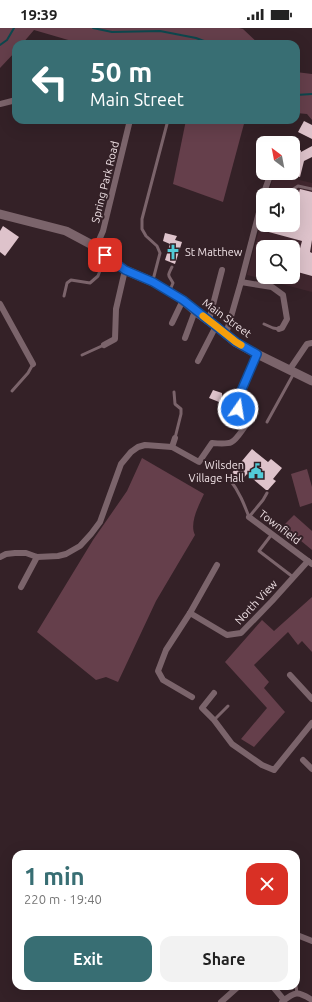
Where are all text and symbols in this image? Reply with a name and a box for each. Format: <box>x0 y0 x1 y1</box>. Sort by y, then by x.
text: 19:39 <box>20 6 58 23</box>
icon: left <box>24 56 76 108</box>
text: 50 m <box>90 56 152 87</box>
text: Main Street <box>90 89 184 109</box>
north arrow <box>256 136 300 180</box>
map controls <box>256 136 300 284</box>
street label: Spring Park Road <box>89 140 121 224</box>
button: sound <box>256 188 300 232</box>
pin <box>88 238 122 272</box>
button: search <box>256 240 300 284</box>
church icon: St Matthew <box>164 243 182 261</box>
icon: arrive <box>94 244 116 266</box>
place label: St Matthew <box>185 246 243 258</box>
street label: Main Street <box>200 296 254 340</box>
position arrow <box>217 388 259 430</box>
place label: Wilsden Village Hall <box>189 459 244 484</box>
public building icon: Wilsden Village Hall <box>247 462 265 480</box>
street label: Townfield <box>257 507 303 547</box>
street label: North View <box>232 577 280 627</box>
text: 1 min <box>24 863 85 890</box>
button: close <box>246 863 288 905</box>
text: 220 m · 19:40 <box>24 892 102 906</box>
button: Exit <box>24 936 152 982</box>
button: Share <box>160 936 288 982</box>

